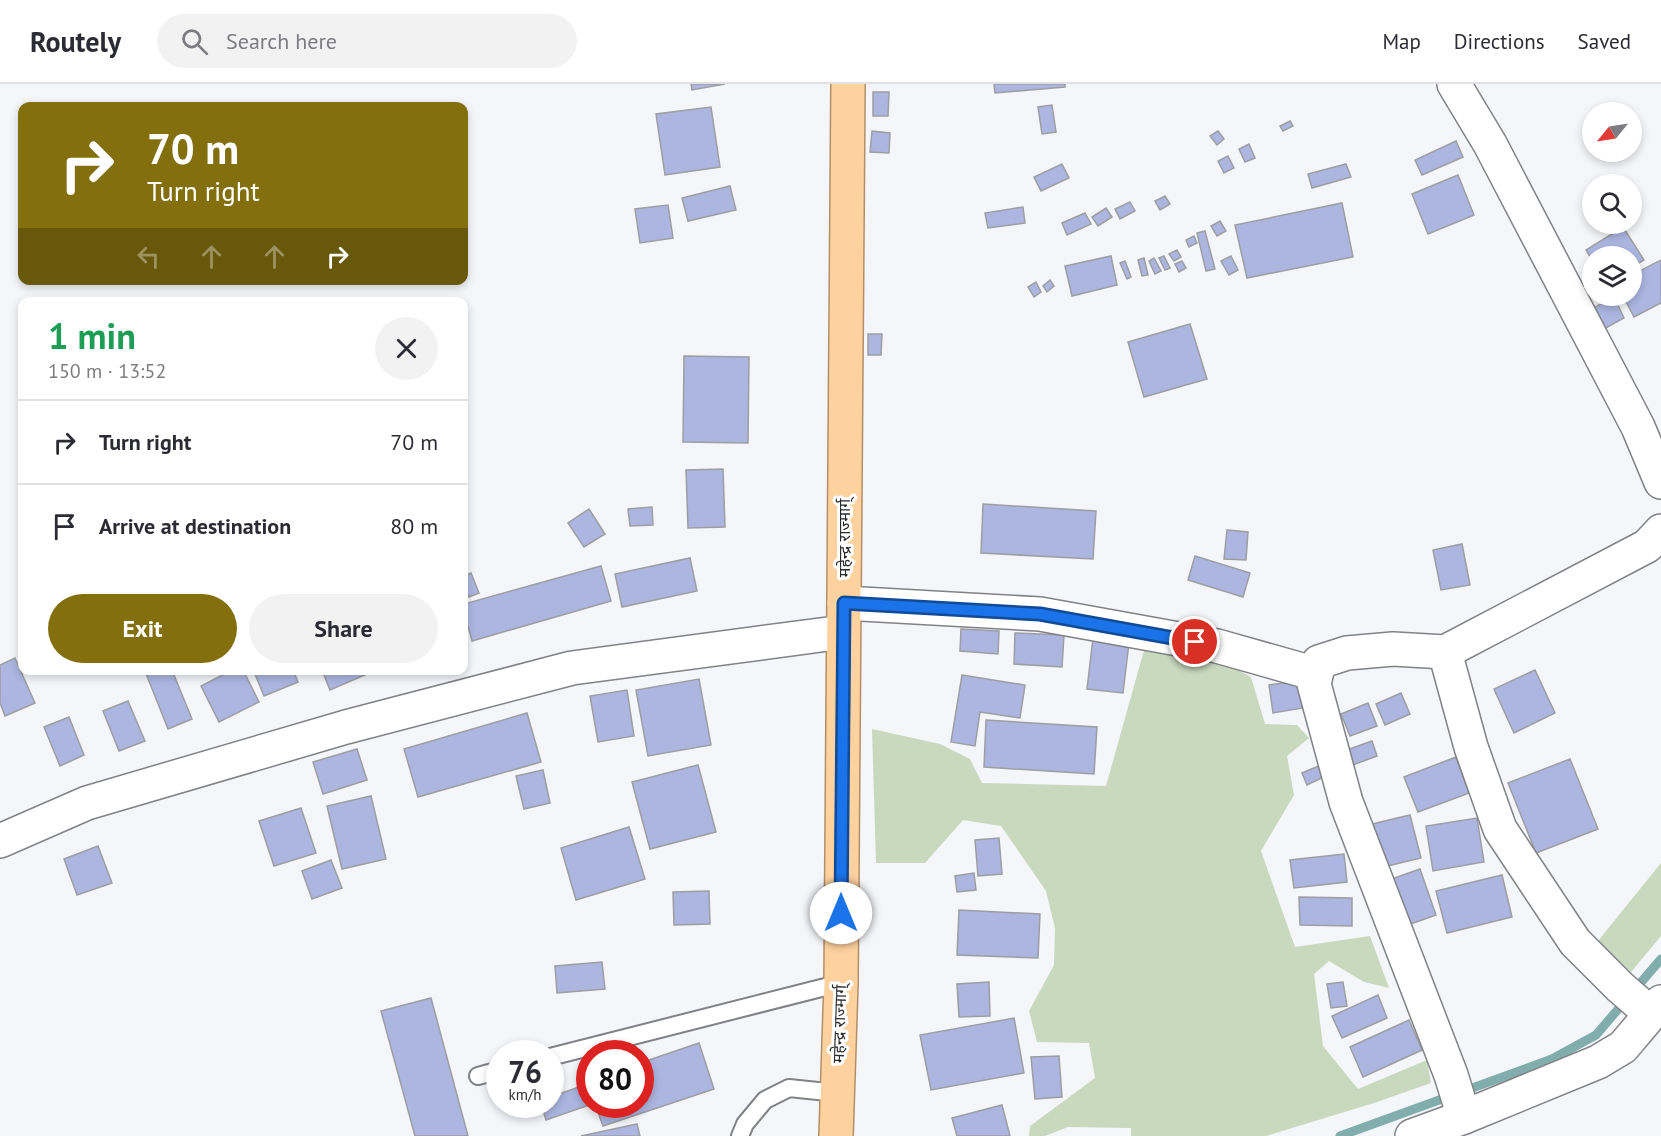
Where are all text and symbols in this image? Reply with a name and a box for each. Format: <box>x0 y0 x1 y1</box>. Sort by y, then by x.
search box <box>157 14 577 68</box>
text: Routely <box>30 23 121 60</box>
icon: search <box>178 25 211 58</box>
text: Search here <box>226 27 337 55</box>
text: Map <box>1382 28 1421 55</box>
text: Directions <box>1454 28 1545 55</box>
text: Saved <box>1578 28 1631 55</box>
north arrow <box>1582 102 1642 162</box>
map controls <box>1582 102 1642 306</box>
text: 70 m <box>147 121 239 176</box>
icon: right <box>48 126 126 204</box>
text: Turn right <box>147 174 260 208</box>
button: search <box>1582 174 1642 234</box>
icon: left <box>132 240 165 273</box>
icon: ahead <box>195 240 228 273</box>
icon: ahead <box>258 240 291 273</box>
icon: right <box>321 240 354 273</box>
button: layers <box>1582 246 1642 306</box>
text: 1 min <box>48 312 136 359</box>
button: close <box>375 317 438 380</box>
text: 150 m · 13:52 <box>48 358 166 384</box>
icon: right <box>48 426 81 459</box>
text: Turn right <box>99 428 191 456</box>
text: 70 m <box>390 428 438 456</box>
street label: महेन्द्र राज्मार्ग् <box>834 496 855 577</box>
icon: arrive <box>48 510 81 543</box>
text: Arrive at destination <box>99 512 291 540</box>
text: 80 m <box>390 512 438 540</box>
button: Exit <box>48 594 237 663</box>
button: Share <box>249 594 438 663</box>
pin <box>1169 616 1220 667</box>
icon: arrive <box>1178 625 1211 658</box>
position arrow <box>809 881 873 945</box>
street label: महेन्द्र राज्मार्ग् <box>828 982 851 1064</box>
speed limit sign: 80 <box>576 1040 654 1118</box>
text: 76 <box>508 1052 542 1091</box>
text: km/h <box>509 1085 541 1104</box>

